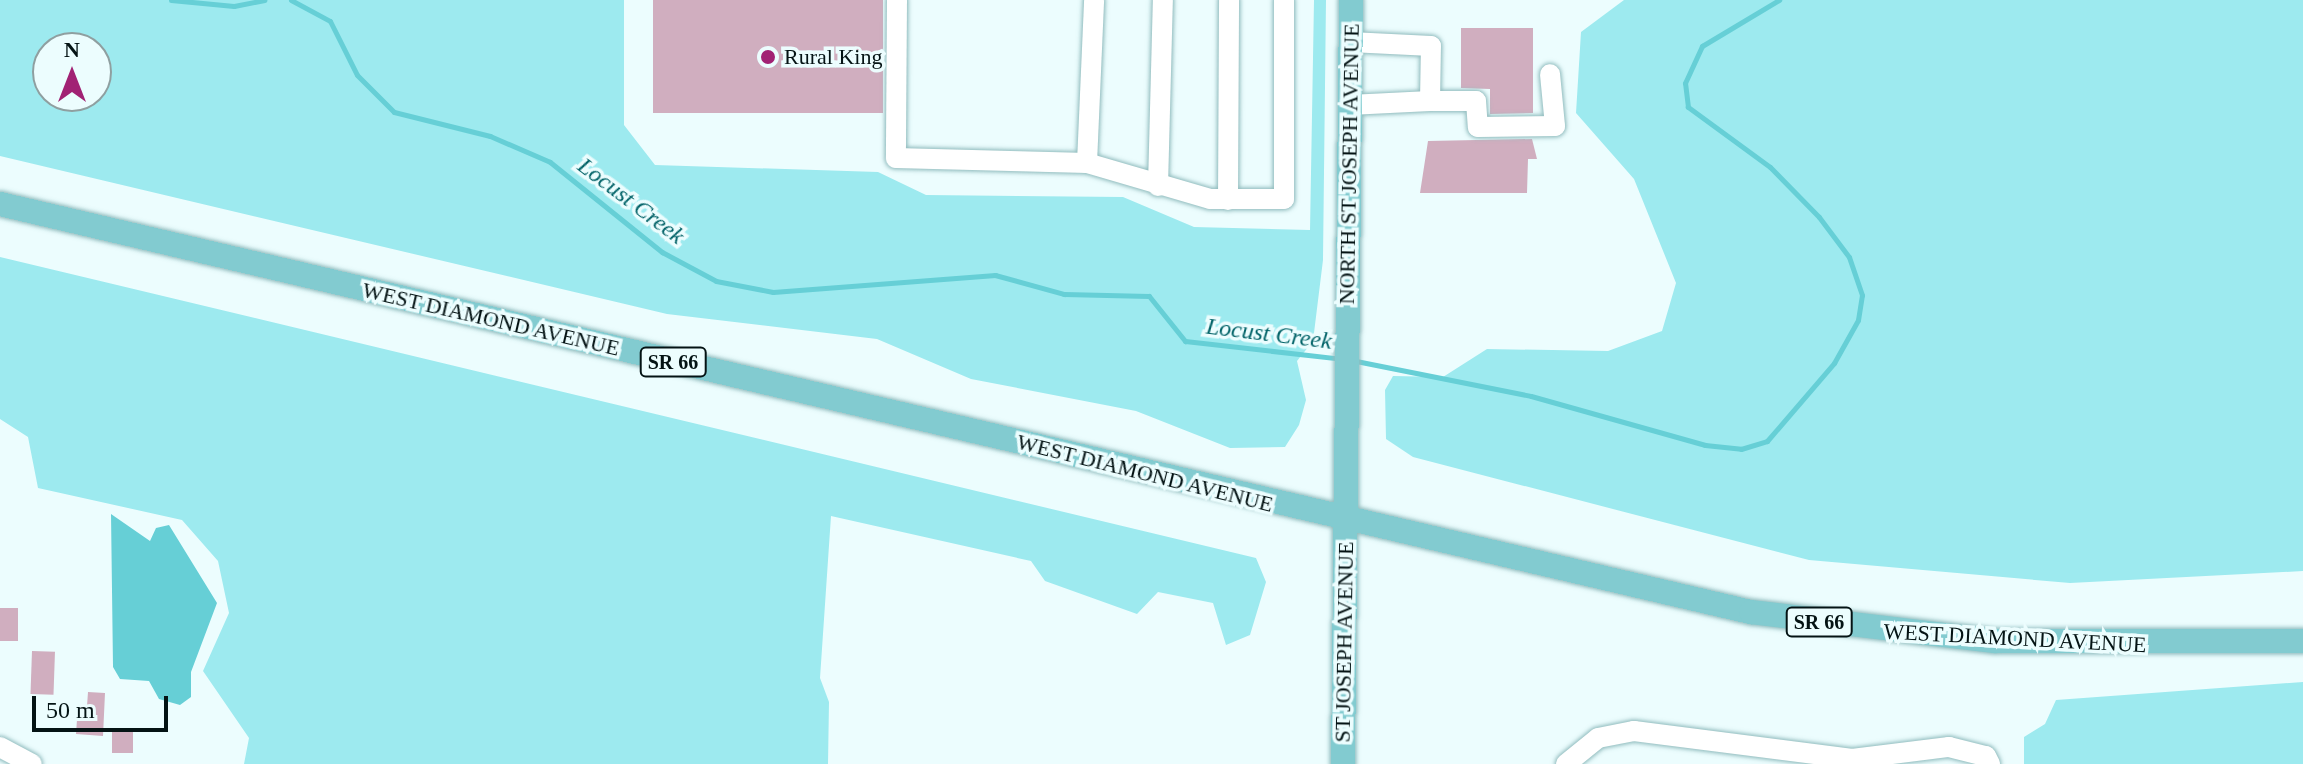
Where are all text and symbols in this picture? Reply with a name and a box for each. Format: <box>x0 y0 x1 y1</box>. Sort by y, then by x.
street label: NORTH ST JOSEPH AVENUE <box>1333 23 1365 305</box>
north arrow <box>32 32 112 112</box>
text: N <box>64 37 80 62</box>
place label: Rural King <box>784 44 882 70</box>
marker: Rural King <box>759 48 777 66</box>
water label: Locust Creek <box>572 151 690 251</box>
street label: WEST DIAMOND AVENUE <box>359 276 623 362</box>
water label: Locust Creek <box>1205 312 1333 356</box>
road number: SR 66 <box>639 346 707 378</box>
street label: WEST DIAMOND AVENUE <box>1013 428 1277 518</box>
street label: ST JOSEPH AVENUE <box>1329 541 1359 743</box>
road number: SR 66 <box>1785 606 1853 638</box>
street label: WEST DIAMOND AVENUE <box>1882 618 2148 658</box>
scale bar <box>36 680 172 730</box>
text: 50 m <box>46 697 95 723</box>

